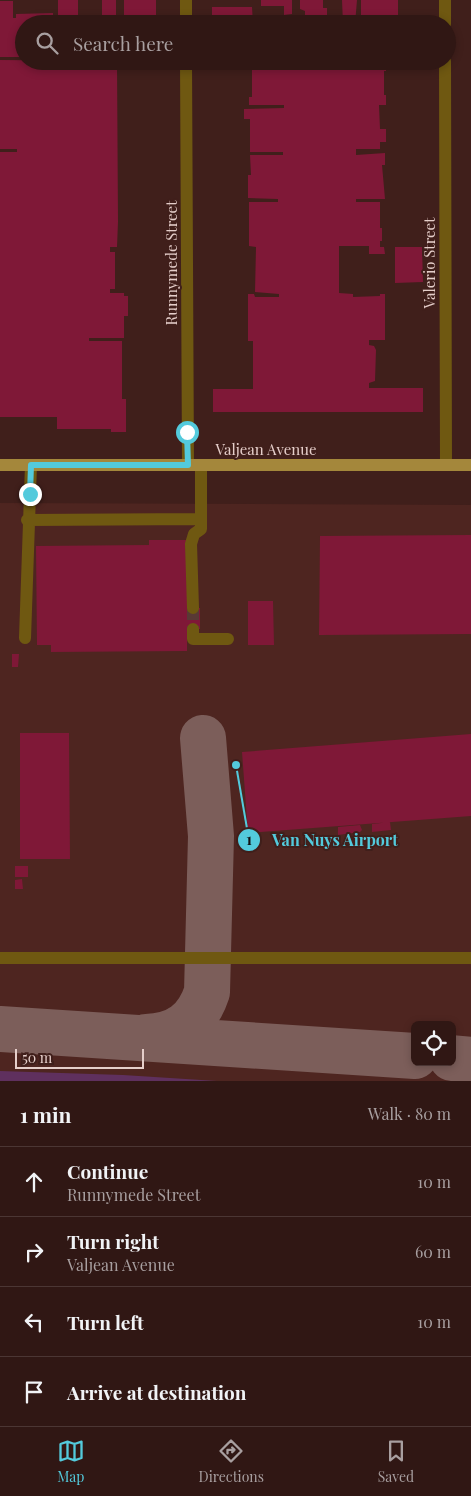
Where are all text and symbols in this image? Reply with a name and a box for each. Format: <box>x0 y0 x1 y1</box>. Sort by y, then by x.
search box <box>15 15 456 70</box>
icon: search <box>33 29 61 57</box>
text: Search here <box>73 30 173 56</box>
street label: Runnymede Street <box>161 200 181 326</box>
street label: Valerio Street <box>419 217 439 310</box>
route start <box>176 421 199 444</box>
street label: Valjean Avenue <box>214 439 317 459</box>
route end <box>19 483 42 506</box>
callout: Van Nuys Airport <box>236 825 408 856</box>
text: 1 <box>246 829 252 849</box>
text: Van Nuys Airport <box>271 829 398 850</box>
map controls <box>411 1021 456 1066</box>
button: locate <box>411 1021 456 1066</box>
scale bar <box>15 1046 144 1069</box>
text: 50 m <box>22 1048 52 1067</box>
text: 1 min <box>20 1100 71 1128</box>
text: Walk · 80 m <box>368 1103 451 1124</box>
text: Continue <box>67 1158 148 1184</box>
icon: ahead <box>20 1168 48 1196</box>
text: 10 m <box>417 1171 451 1192</box>
text: Runnymede Street <box>67 1184 200 1205</box>
text: Turn right <box>67 1228 159 1254</box>
icon: right <box>20 1238 48 1266</box>
text: 60 m <box>415 1241 451 1262</box>
text: Valjean Avenue <box>67 1254 175 1275</box>
icon: left <box>20 1308 48 1336</box>
text: Turn left <box>67 1309 144 1335</box>
text: 10 m <box>417 1311 451 1332</box>
icon: arrive <box>20 1378 48 1406</box>
text: Arrive at destination <box>67 1379 247 1405</box>
tab: Map <box>57 1437 85 1486</box>
tab: Directions <box>199 1437 264 1486</box>
tab: Saved <box>378 1437 414 1486</box>

